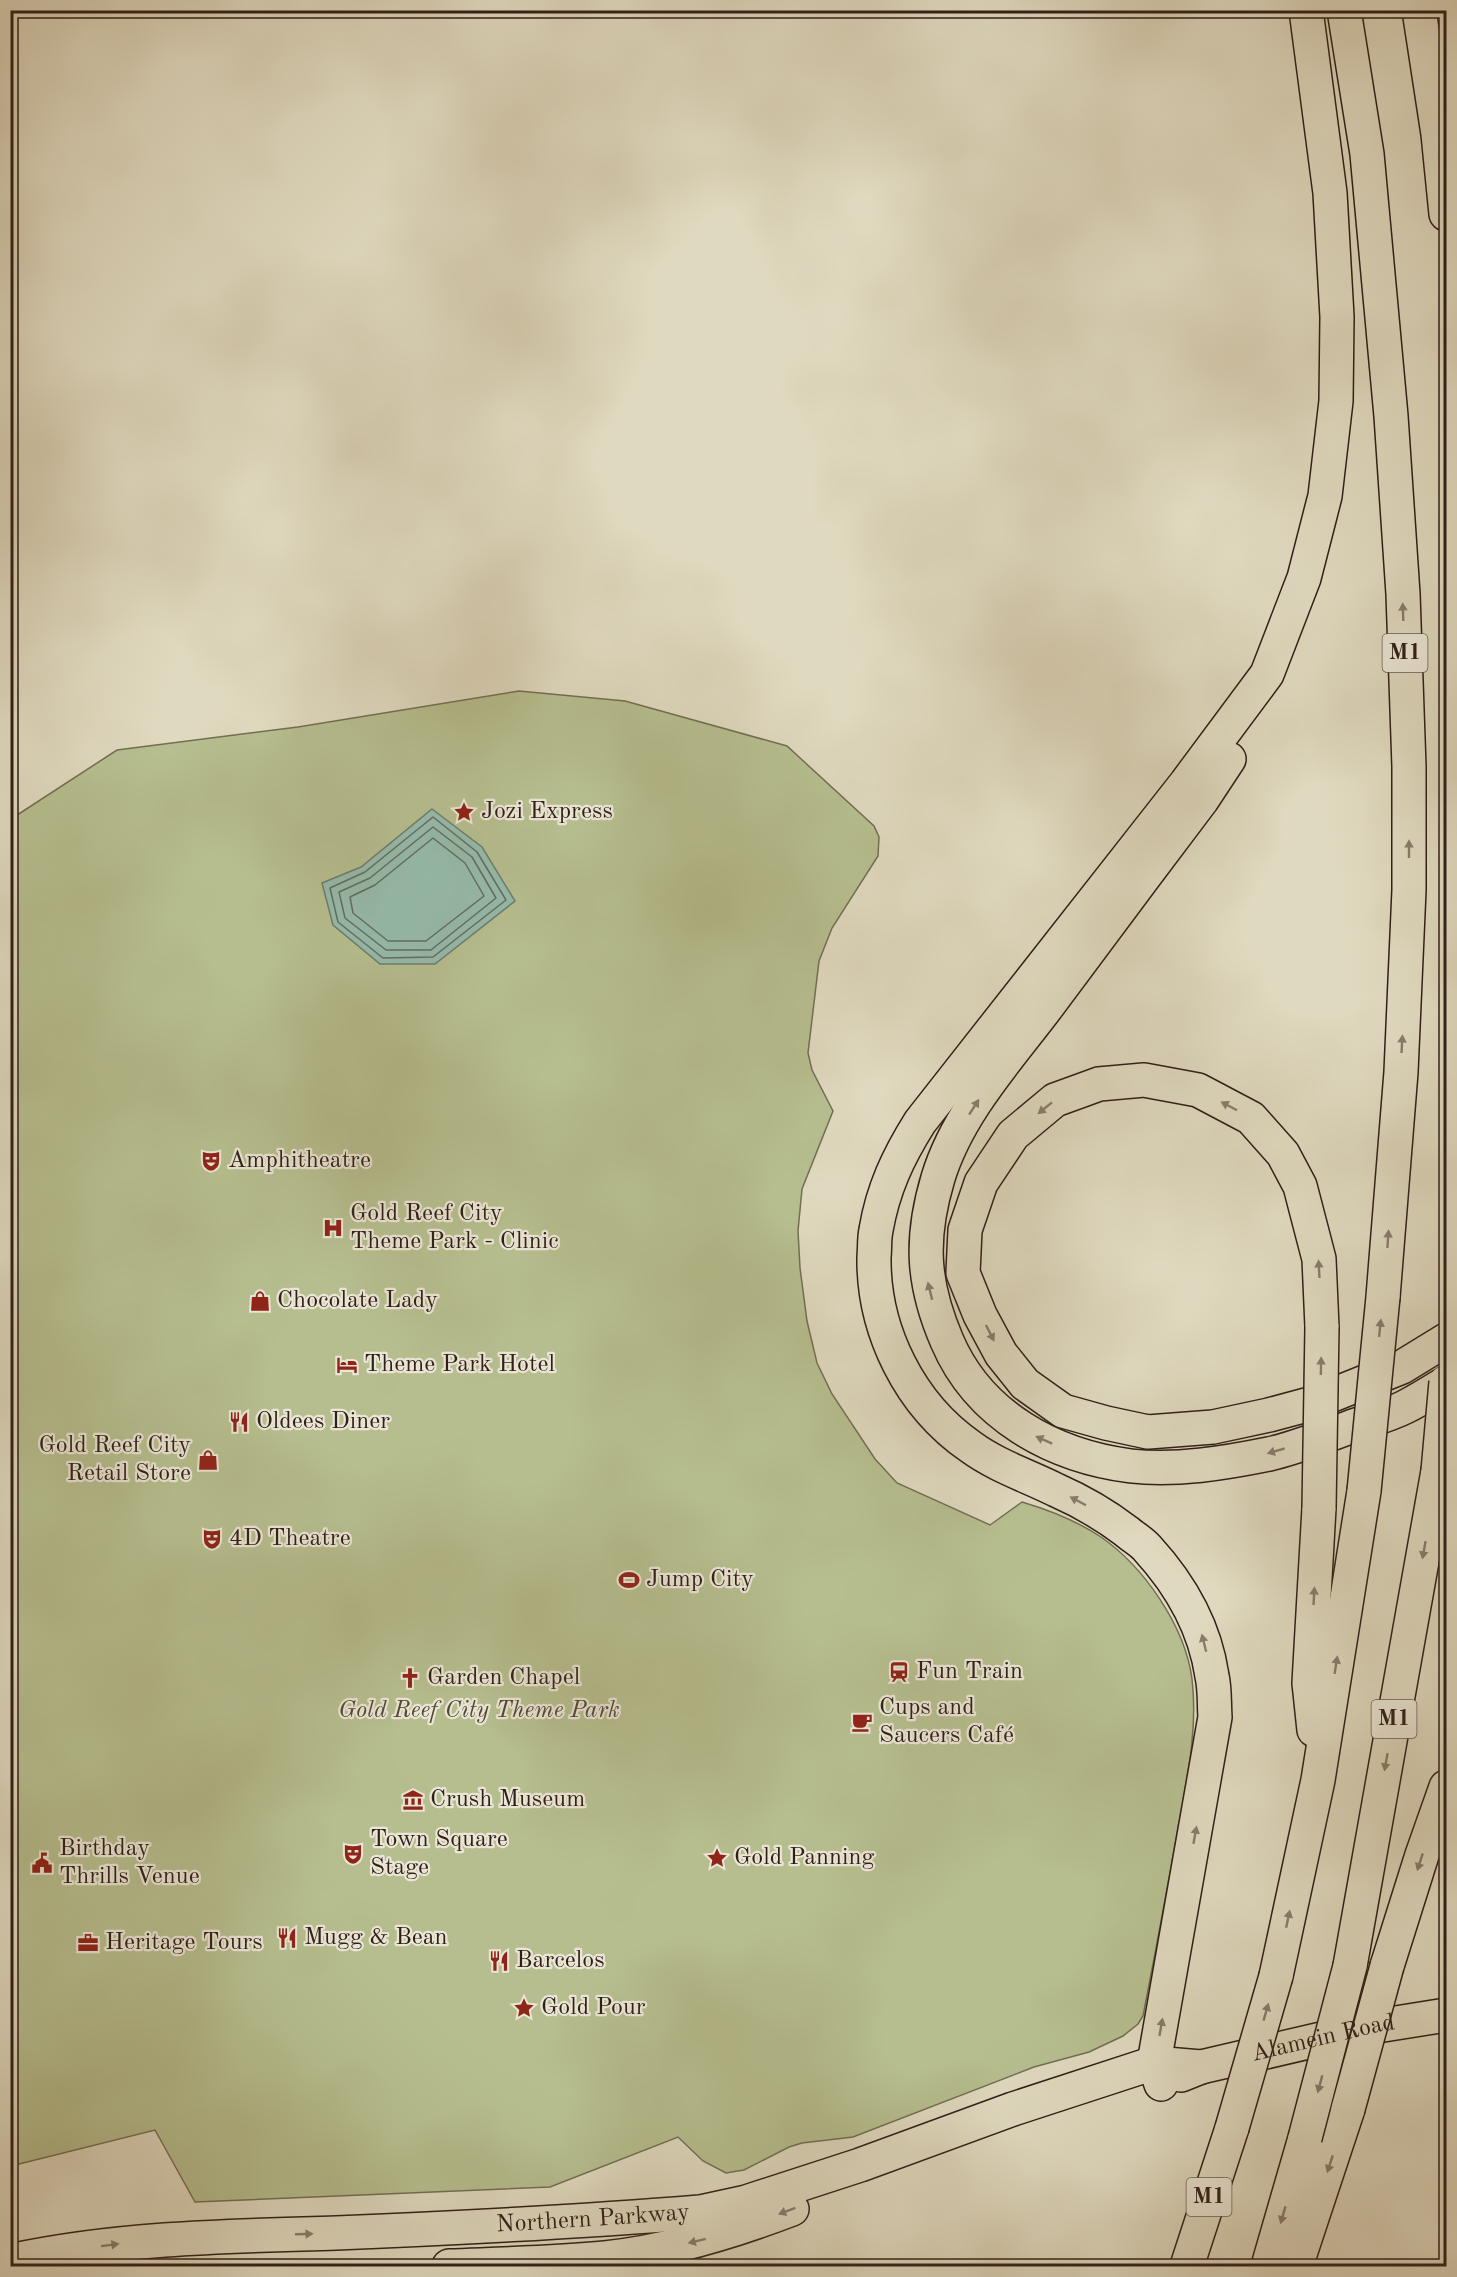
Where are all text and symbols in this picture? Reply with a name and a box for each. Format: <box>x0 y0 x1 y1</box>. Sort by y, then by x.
one-way arrow <box>1399 603 1408 622</box>
road number: M1 <box>1382 634 1428 672</box>
place icon: Jozi Express <box>452 800 476 824</box>
place label: Jozi Express <box>481 800 613 824</box>
one-way arrow <box>1404 840 1414 859</box>
one-way arrow <box>1398 1035 1407 1054</box>
one-way arrow <box>968 1099 979 1115</box>
one-way arrow <box>1220 1101 1237 1111</box>
one-way arrow <box>1037 1102 1053 1115</box>
theatre icon: Amphitheatre <box>199 1149 223 1173</box>
place label: Amphitheatre <box>228 1149 371 1173</box>
place label: Gold Reef City Theme Park - Clinic <box>350 1202 559 1254</box>
hospital icon: Gold Reef City Theme Park - Clinic <box>321 1216 345 1240</box>
one-way arrow <box>1383 1229 1393 1248</box>
one-way arrow <box>1315 1259 1324 1278</box>
one-way arrow <box>925 1282 935 1301</box>
shop icon: Chocolate Lady <box>248 1289 272 1313</box>
place label: Chocolate Lady <box>277 1289 438 1313</box>
one-way arrow <box>1375 1319 1385 1338</box>
one-way arrow <box>985 1325 995 1342</box>
hotel icon: Theme Park Hotel <box>335 1353 359 1377</box>
place label: Theme Park Hotel <box>364 1353 555 1377</box>
one-way arrow <box>1316 1357 1326 1376</box>
restaurant icon: Oldees Diner <box>227 1410 251 1434</box>
place label: Oldees Diner <box>256 1410 390 1434</box>
place label: Gold Reef City Retail Store <box>39 1434 191 1486</box>
one-way arrow <box>1036 1436 1053 1445</box>
one-way arrow <box>1267 1447 1285 1456</box>
shop icon: Gold Reef City Retail Store <box>196 1448 220 1472</box>
one-way arrow <box>1070 1496 1087 1506</box>
theatre icon: 4D Theatre <box>200 1527 224 1551</box>
place label: 4D Theatre <box>229 1527 351 1551</box>
one-way arrow <box>1420 1540 1429 1559</box>
sports icon: Jump City <box>617 1568 641 1592</box>
place label: Jump City <box>646 1568 754 1592</box>
one-way arrow <box>1310 1586 1319 1605</box>
one-way arrow <box>1198 1634 1208 1652</box>
one-way arrow <box>1332 1656 1341 1675</box>
station icon: Fun Train <box>887 1660 911 1684</box>
place label: Fun Train <box>916 1660 1023 1684</box>
church icon: Garden Chapel <box>398 1666 422 1690</box>
place label: Garden Chapel <box>427 1666 580 1690</box>
place label: Cups and Saucers Café <box>879 1696 1014 1748</box>
park label: Gold Reef City Theme Park <box>338 1699 620 1723</box>
road number: M1 <box>1372 1700 1416 1738</box>
cafe icon: Cups and Saucers Café <box>850 1710 874 1734</box>
one-way arrow <box>1382 1753 1391 1772</box>
museum icon: Crush Museum <box>401 1788 425 1812</box>
place label: Crush Museum <box>430 1788 585 1812</box>
one-way arrow <box>1190 1825 1199 1844</box>
place label: Town Square Stage <box>370 1828 508 1880</box>
place label: Birthday Thrills Venue <box>59 1837 200 1889</box>
theatre icon: Town Square Stage <box>341 1842 365 1866</box>
place icon: Gold Panning <box>705 1846 729 1870</box>
place label: Gold Panning <box>734 1846 874 1870</box>
public building icon: Birthday Thrills Venue <box>30 1851 54 1875</box>
one-way arrow <box>1414 1853 1424 1871</box>
one-way arrow <box>1284 1909 1294 1928</box>
restaurant icon: Mugg & Bean <box>275 1926 299 1950</box>
place label: Mugg & Bean <box>304 1926 448 1950</box>
office icon: Heritage Tours <box>76 1931 100 1955</box>
place label: Heritage Tours <box>105 1931 263 1955</box>
restaurant icon: Barcelos <box>487 1949 511 1973</box>
place label: Barcelos <box>516 1949 605 1973</box>
place icon: Gold Pour <box>512 1996 536 2020</box>
place label: Gold Pour <box>541 1996 646 2020</box>
one-way arrow <box>1262 2003 1271 2021</box>
street label: Alamein Road <box>1249 2011 1397 2067</box>
one-way arrow <box>1157 2017 1166 2036</box>
one-way arrow <box>1314 2075 1324 2093</box>
one-way arrow <box>1325 2155 1334 2173</box>
road number: M1 <box>1186 2178 1232 2216</box>
street label: Northern Parkway <box>496 2201 691 2238</box>
one-way arrow <box>778 2206 796 2216</box>
one-way arrow <box>1278 2206 1287 2224</box>
one-way arrow <box>295 2229 314 2238</box>
one-way arrow <box>688 2236 707 2246</box>
one-way arrow <box>100 2240 119 2250</box>

